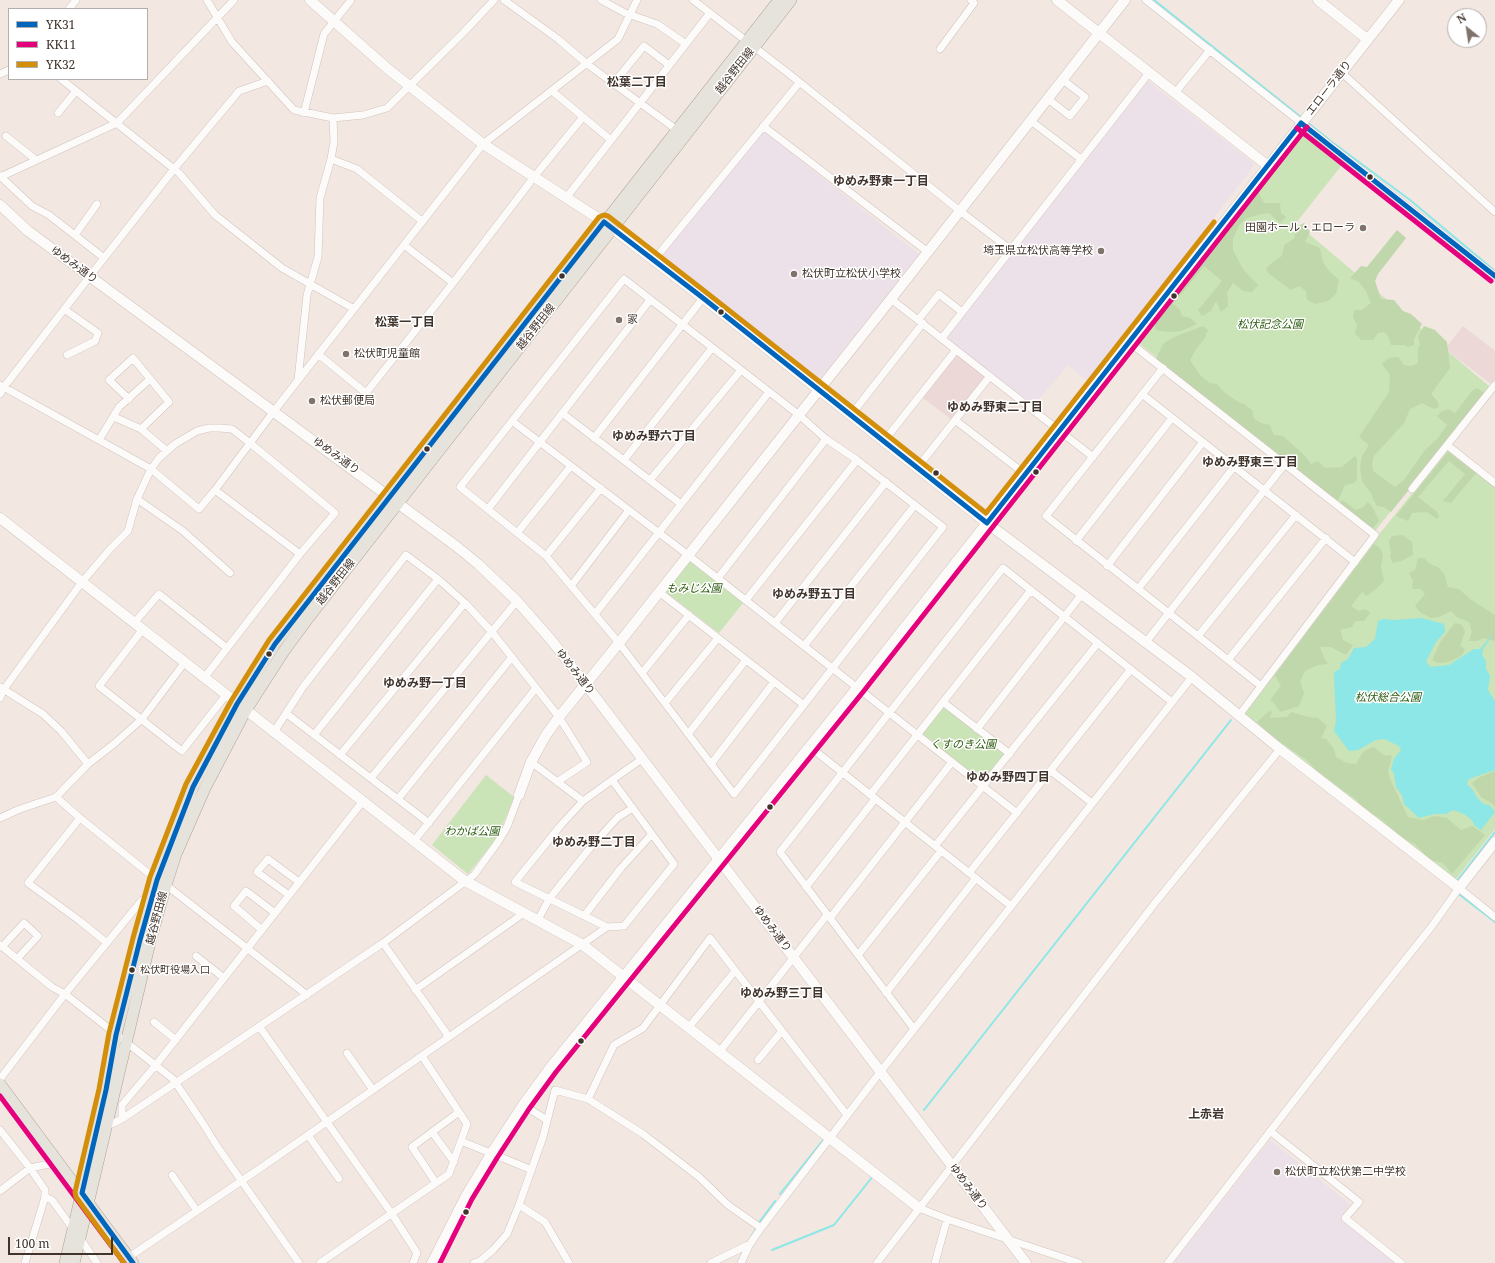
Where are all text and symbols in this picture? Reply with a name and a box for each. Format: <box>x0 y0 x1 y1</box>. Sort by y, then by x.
legend <box>8 8 148 80</box>
north arrow <box>1447 8 1487 48</box>
text: N <box>1454 9 1469 27</box>
text: YK31 <box>46 16 75 33</box>
text: KK11 <box>46 36 76 53</box>
street label: 越谷野田線 <box>713 45 757 97</box>
text: YK32 <box>46 56 75 73</box>
street label: エローラ通り <box>1303 58 1355 118</box>
district label: 松葉二丁目 <box>607 76 667 90</box>
unlabelled marker <box>1365 172 1375 182</box>
district label: ゆめみ野東一丁目 <box>833 175 929 189</box>
place label: 田園ホール・エローラ <box>1245 221 1355 235</box>
marker: 田園ホール・エローラ <box>1358 223 1368 233</box>
street label: ゆめみ通り <box>48 243 100 287</box>
place label: 埼玉県立松伏高等学校 <box>983 244 1093 258</box>
marker: 埼玉県立松伏高等学校 <box>1096 246 1106 256</box>
place label: 松伏町立松伏小学校 <box>802 267 901 281</box>
marker: 松伏町立松伏小学校 <box>789 269 799 279</box>
unlabelled marker <box>557 271 567 281</box>
unlabelled marker <box>1169 291 1179 301</box>
street label: 越谷野田線 <box>514 301 558 353</box>
unlabelled marker <box>716 307 726 317</box>
place label: 家 <box>627 313 638 327</box>
marker: 家 <box>614 315 624 325</box>
district label: 松葉一丁目 <box>375 316 435 330</box>
park label: 松伏記念公園 <box>1237 318 1303 332</box>
place label: 松伏町児童館 <box>354 347 420 361</box>
marker: 松伏町児童館 <box>341 349 351 359</box>
place label: 松伏郵便局 <box>320 394 375 408</box>
marker: 松伏郵便局 <box>307 396 317 406</box>
district label: ゆめみ野東二丁目 <box>947 401 1043 415</box>
district label: ゆめみ野六丁目 <box>612 430 696 444</box>
street label: ゆめみ通り <box>310 434 362 478</box>
unlabelled marker <box>422 444 432 454</box>
district label: ゆめみ野東三丁目 <box>1202 456 1298 470</box>
unlabelled marker <box>1031 467 1041 477</box>
unlabelled marker <box>931 468 941 478</box>
street label: 越谷野田線 <box>314 556 358 608</box>
park label: もみじ公園 <box>667 582 721 596</box>
district label: ゆめみ野五丁目 <box>772 588 856 602</box>
street label: ゆめみ通り <box>553 646 597 698</box>
unlabelled marker <box>264 649 274 659</box>
district label: ゆめみ野一丁目 <box>383 677 467 691</box>
park label: 松伏総合公園 <box>1355 691 1421 705</box>
park label: くすのき公園 <box>930 738 996 752</box>
district label: ゆめみ野四丁目 <box>966 771 1050 785</box>
unlabelled marker <box>765 802 775 812</box>
park label: わかば公園 <box>445 825 499 839</box>
district label: ゆめみ野二丁目 <box>552 836 636 850</box>
street label: 越谷野田線 <box>144 890 170 946</box>
street label: ゆめみ通り <box>750 903 794 955</box>
place label: 松伏町役場入口 <box>140 964 210 976</box>
marker: 松伏町役場入口 <box>127 965 137 975</box>
district label: ゆめみ野三丁目 <box>740 987 824 1001</box>
unlabelled marker <box>576 1036 586 1046</box>
district label: 上赤岩 <box>1188 1108 1224 1122</box>
street label: ゆめみ通り <box>946 1161 990 1213</box>
place label: 松伏町立松伏第二中学校 <box>1285 1165 1406 1179</box>
marker: 松伏町立松伏第二中学校 <box>1272 1167 1282 1177</box>
unlabelled marker <box>461 1207 471 1217</box>
scale bar <box>10 1229 115 1255</box>
text: 100 m <box>15 1235 50 1252</box>

